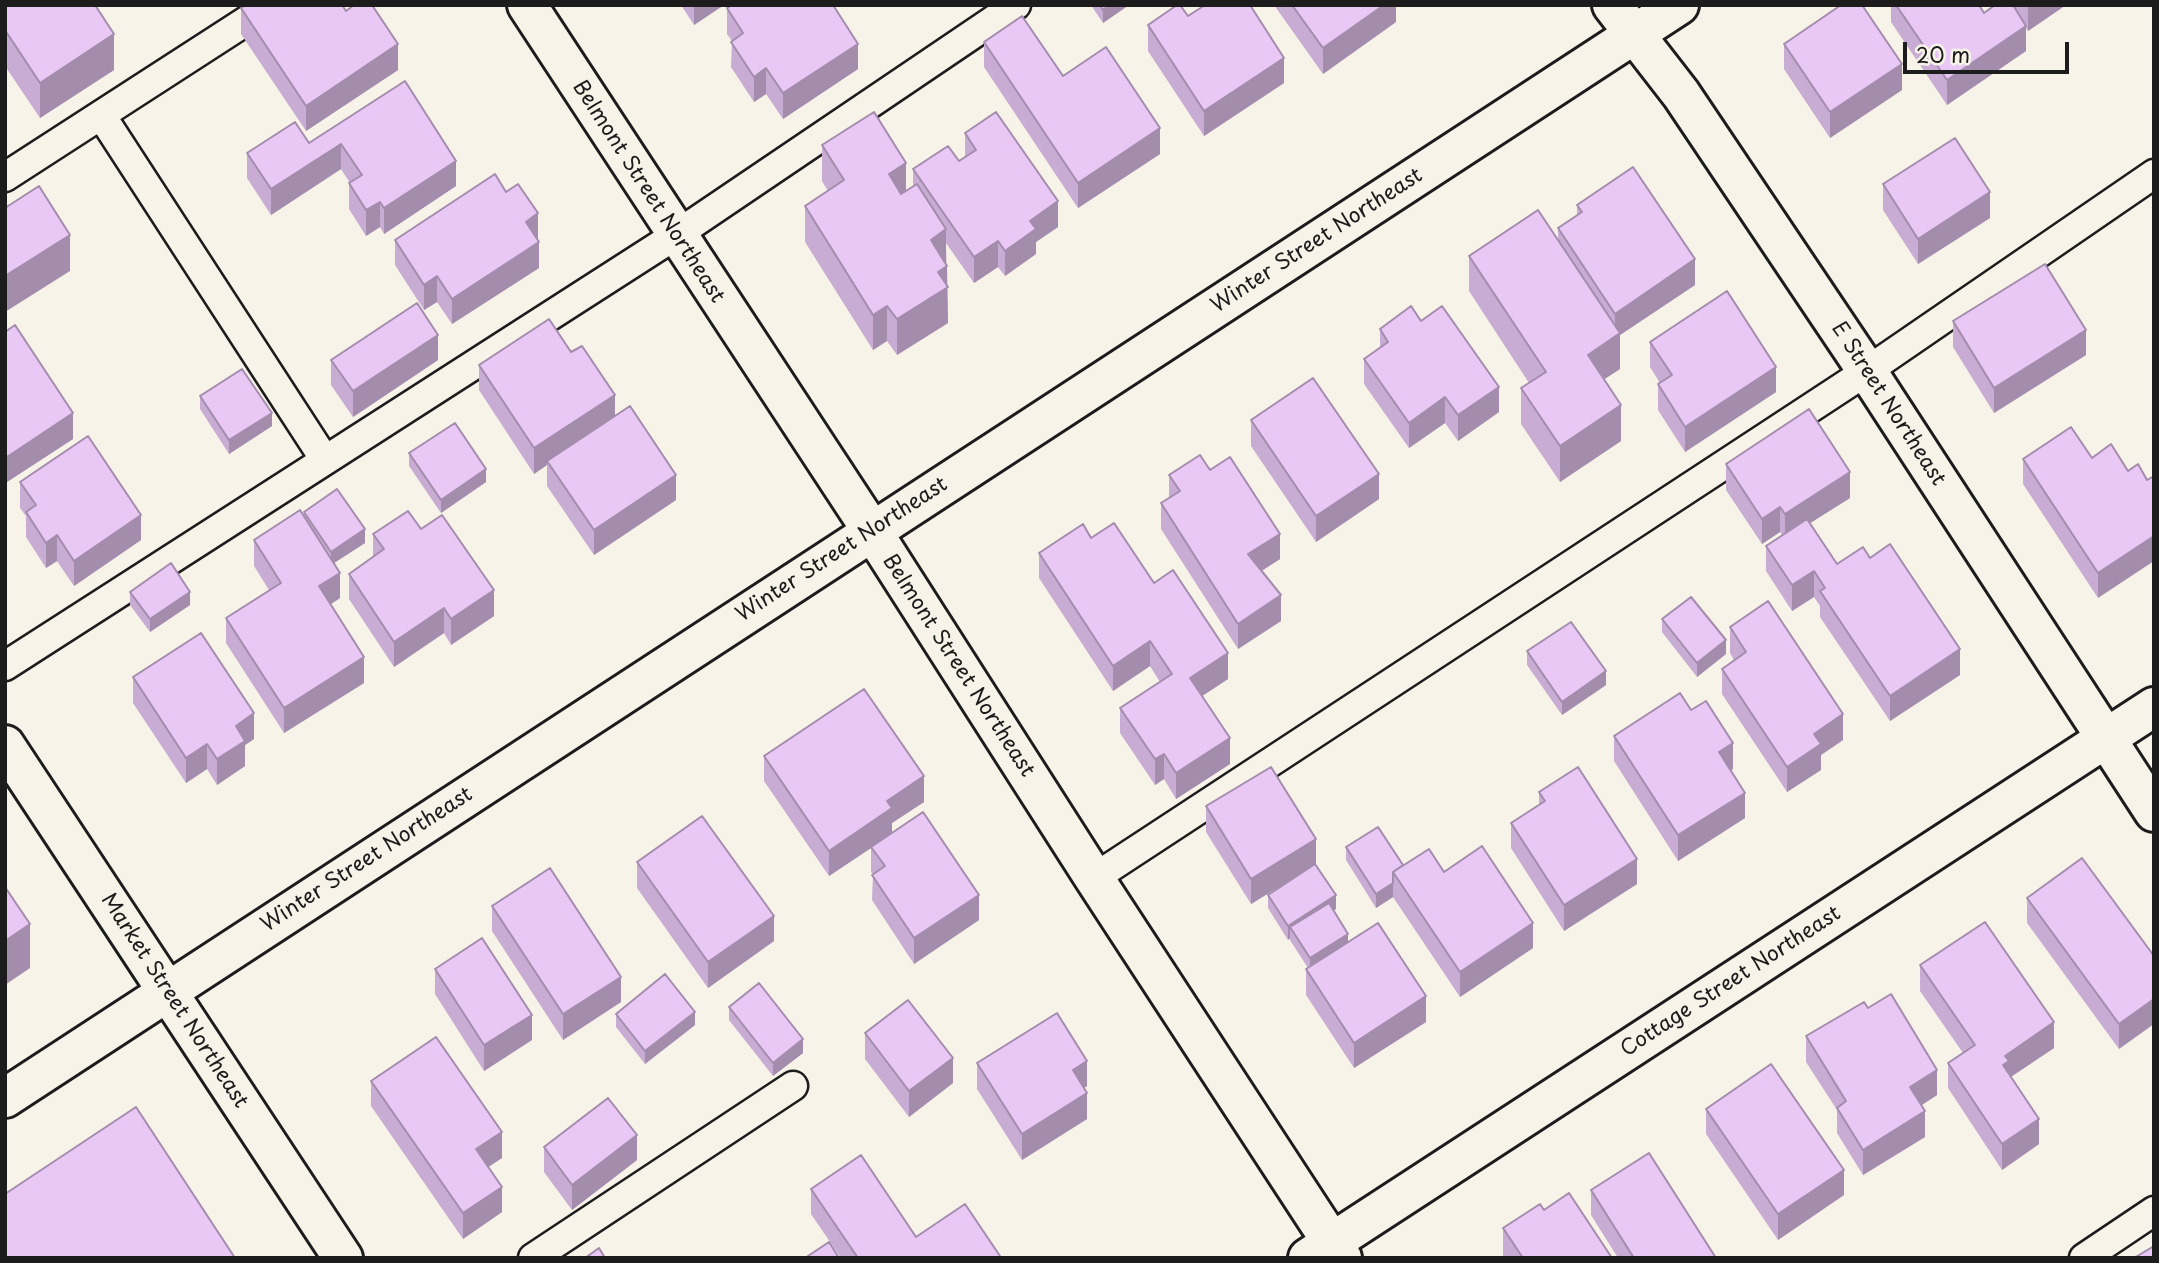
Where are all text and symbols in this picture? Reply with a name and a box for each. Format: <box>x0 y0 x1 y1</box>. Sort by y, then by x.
scale bar <box>1907 28 2073 72</box>
text: 20 m <box>1916 38 1970 70</box>
street label: Belmont Street Northeast <box>567 76 729 308</box>
street label: Winter Street Northeast <box>1207 163 1427 319</box>
street label: E Street Northeast <box>1826 317 1950 491</box>
street label: Winter Street Northeast <box>732 472 952 628</box>
street label: Belmont Street Northeast <box>877 550 1039 782</box>
street label: Winter Street Northeast <box>257 782 477 938</box>
street label: Market Street Northeast <box>95 889 253 1113</box>
street label: Cottage Street Northeast <box>1616 901 1846 1063</box>

